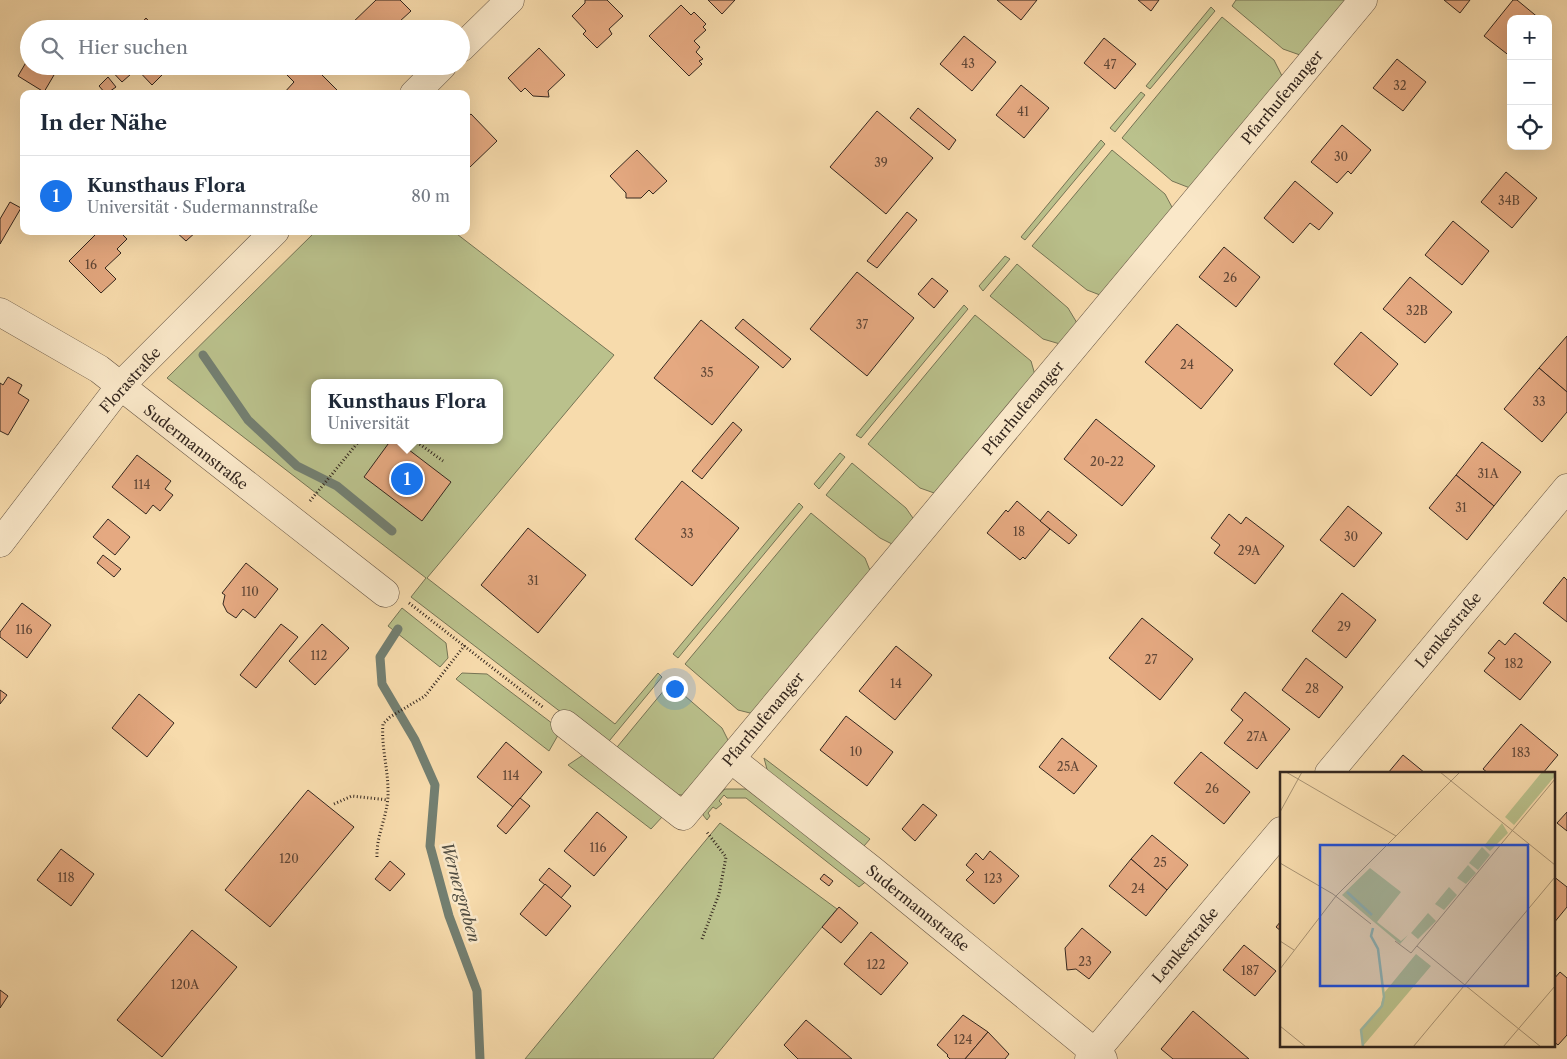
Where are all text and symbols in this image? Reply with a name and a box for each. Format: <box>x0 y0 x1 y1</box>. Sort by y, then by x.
map controls <box>1507 15 1552 150</box>
button: + <box>1507 15 1552 60</box>
search box <box>20 20 470 75</box>
icon: search <box>38 34 66 62</box>
text: Hier suchen <box>78 36 188 59</box>
street label: Pfarrhufenanger <box>1237 45 1327 148</box>
house number: 43 <box>961 56 975 71</box>
house number: 47 <box>1104 57 1117 72</box>
button: − <box>1507 60 1552 105</box>
house number: 32 <box>1393 78 1407 93</box>
house number: 41 <box>1017 104 1029 119</box>
button: locate <box>1507 105 1552 150</box>
text: In der Nähe <box>40 110 167 135</box>
house number: 30 <box>1334 149 1348 164</box>
house number: 39 <box>874 155 888 170</box>
text: Kunsthaus Flora <box>87 174 246 197</box>
text: 1 <box>52 186 60 206</box>
text: 80 m <box>411 186 450 206</box>
house number: 34B <box>1498 193 1520 208</box>
text: Universität · Sudermannstraße <box>87 197 318 217</box>
house number: 16 <box>85 257 97 272</box>
house number: 26 <box>1223 270 1237 285</box>
house number: 32B <box>1406 303 1428 318</box>
house number: 37 <box>856 317 868 332</box>
street label: Florastraße <box>95 343 165 417</box>
street label: Pfarrhufenanger <box>978 356 1068 459</box>
house number: 24 <box>1180 357 1194 372</box>
house number: 35 <box>700 365 714 380</box>
popup <box>311 379 503 444</box>
text: Kunsthaus Flora <box>328 390 486 413</box>
house number: 33 <box>1532 394 1546 409</box>
street label: Sudermannstraße <box>140 400 252 494</box>
text: Universität <box>328 413 410 433</box>
house number: 20-22 <box>1090 454 1124 469</box>
pin: 1 <box>391 460 423 498</box>
house number: 31A <box>1477 466 1500 481</box>
house number: 114 <box>133 477 151 492</box>
house number: 31 <box>1455 500 1467 515</box>
house number: 18 <box>1013 524 1025 539</box>
house number: 33 <box>680 526 694 541</box>
house number: 30 <box>1344 529 1358 544</box>
house number: 29A <box>1238 543 1261 558</box>
house number: 31 <box>527 573 539 588</box>
house number: 110 <box>241 584 259 599</box>
street label: Lemkestraße <box>1411 588 1485 672</box>
house number: 29 <box>1337 619 1351 634</box>
house number: 116 <box>15 622 33 637</box>
house number: 112 <box>311 648 328 663</box>
house number: 27 <box>1145 652 1157 667</box>
house number: 182 <box>1504 656 1524 671</box>
street label: Pfarrhufenanger <box>718 667 808 770</box>
your location <box>662 676 688 702</box>
house number: 14 <box>890 676 902 691</box>
house number: 28 <box>1305 681 1319 696</box>
house number: 27A <box>1246 729 1269 744</box>
house number: 10 <box>850 744 862 759</box>
house number: 183 <box>1512 745 1530 760</box>
house number: 25A <box>1057 759 1080 774</box>
house number: 114 <box>502 768 520 783</box>
inset map <box>1280 772 1554 1046</box>
house number: 26 <box>1205 781 1219 796</box>
water label: Wernergraben <box>437 839 485 945</box>
house number: 116 <box>589 840 607 855</box>
house number: 120 <box>279 851 299 866</box>
house number: 25 <box>1153 855 1167 870</box>
street label: Sudermannstraße <box>862 861 974 955</box>
house number: 118 <box>57 870 75 885</box>
house number: 123 <box>984 871 1002 886</box>
house number: 24 <box>1131 881 1145 896</box>
street label: Lemkestraße <box>1148 903 1222 987</box>
house number: 23 <box>1078 954 1092 969</box>
house number: 122 <box>867 957 886 972</box>
house number: 187 <box>1241 963 1259 978</box>
house number: 120A <box>171 977 200 992</box>
house number: 124 <box>954 1032 973 1047</box>

